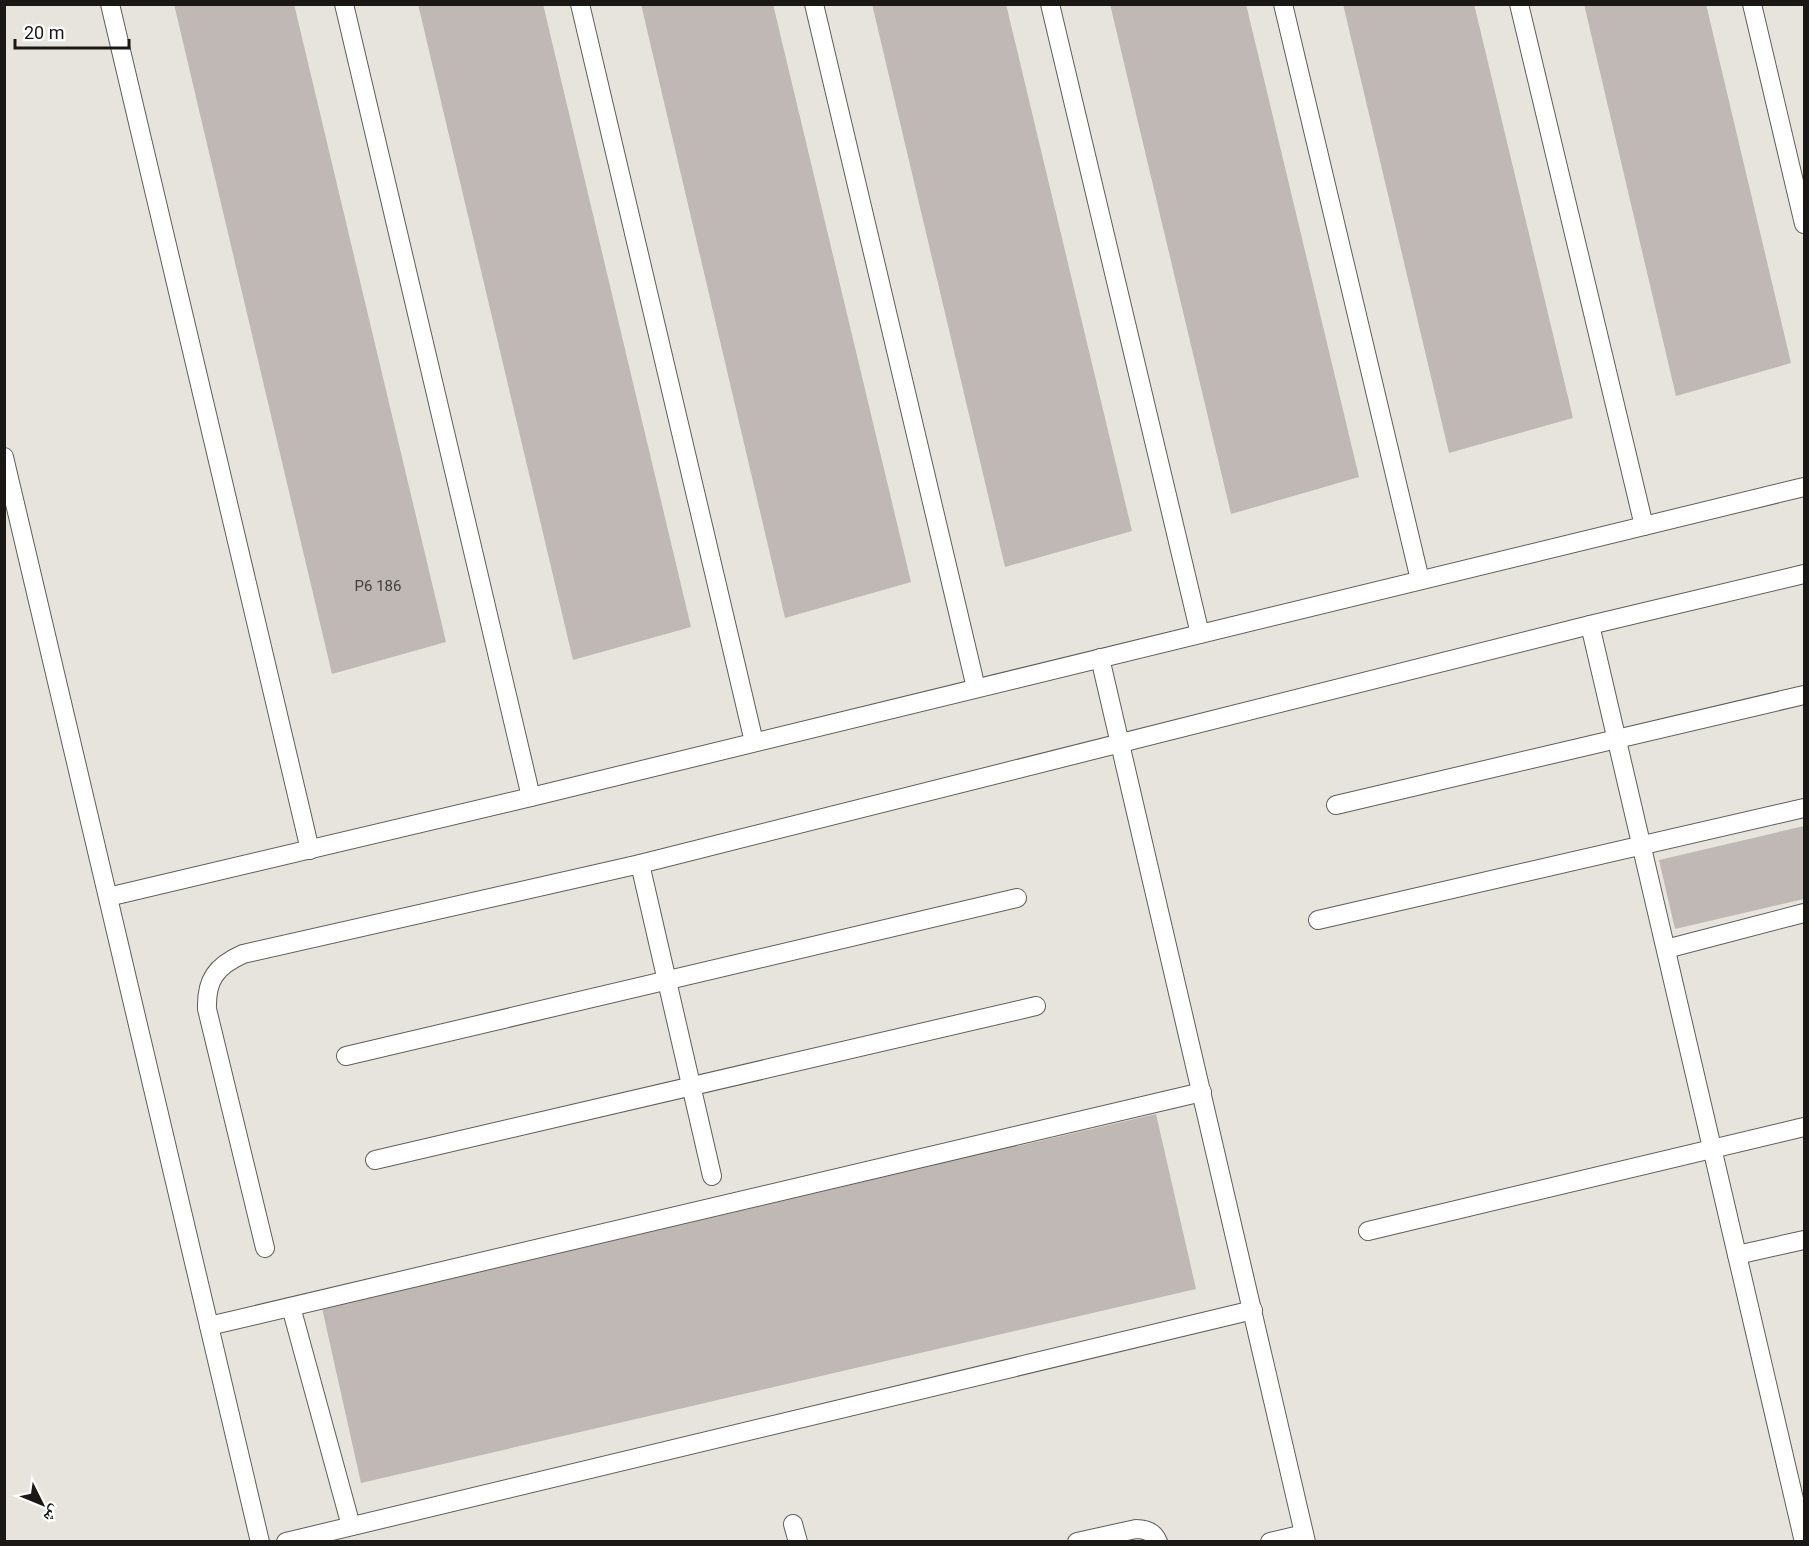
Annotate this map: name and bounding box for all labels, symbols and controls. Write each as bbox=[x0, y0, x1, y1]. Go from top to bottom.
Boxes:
scale bar bbox=[15, 12, 129, 50]
text: 20 m bbox=[24, 22, 64, 43]
house number: P6 186 bbox=[355, 577, 401, 595]
north arrow bbox=[12, 1474, 72, 1534]
text: ش bbox=[40, 1501, 65, 1527]

